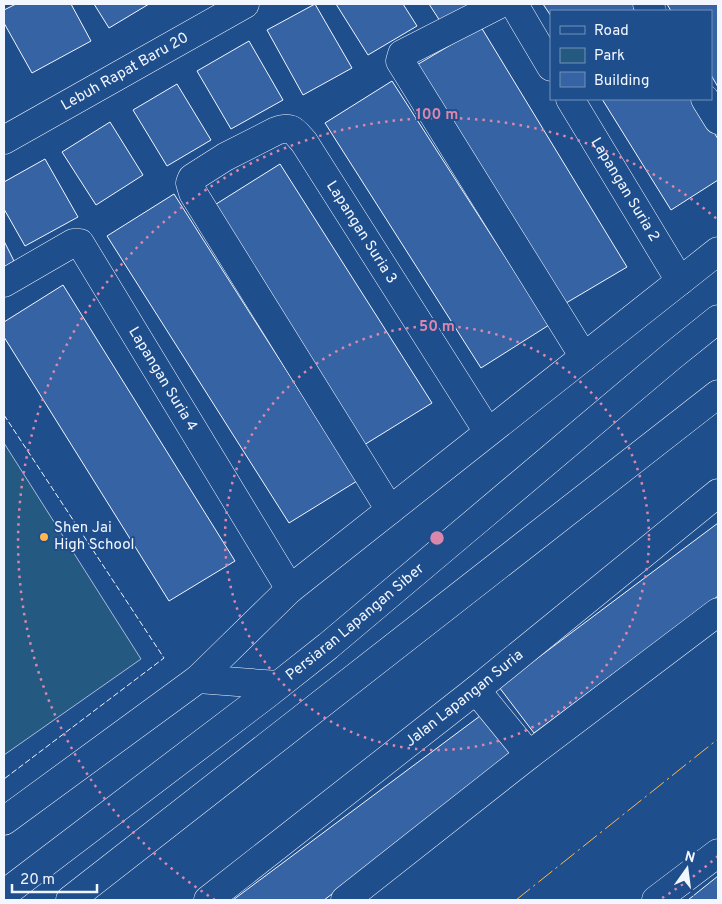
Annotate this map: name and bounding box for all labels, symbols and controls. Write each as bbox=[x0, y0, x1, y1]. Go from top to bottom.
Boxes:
legend bbox=[550, 10, 712, 100]
text: Road bbox=[594, 22, 629, 41]
street label: Lebuh Rapat Baru 20 bbox=[58, 28, 192, 115]
text: Park bbox=[594, 47, 625, 66]
text: Building bbox=[594, 72, 649, 91]
text: 100 m bbox=[416, 106, 458, 125]
street label: Lapangan Suria 2 bbox=[586, 134, 664, 245]
street label: Lapangan Suria 3 bbox=[322, 177, 401, 287]
text: 50 m bbox=[419, 318, 455, 337]
street label: Lapangan Suria 4 bbox=[124, 324, 201, 435]
place label: Shen Jai High School bbox=[54, 519, 135, 555]
centre of rings bbox=[428, 529, 446, 547]
marker: Shen Jai High School bbox=[38, 531, 50, 543]
street label: Persiaran Lapangan Siber bbox=[282, 559, 428, 685]
street label: Jalan Lapangan Suria bbox=[401, 646, 527, 751]
north arrow bbox=[662, 844, 712, 894]
text: N bbox=[683, 848, 697, 867]
scale bar bbox=[12, 862, 98, 894]
text: 20 m bbox=[20, 871, 55, 890]

